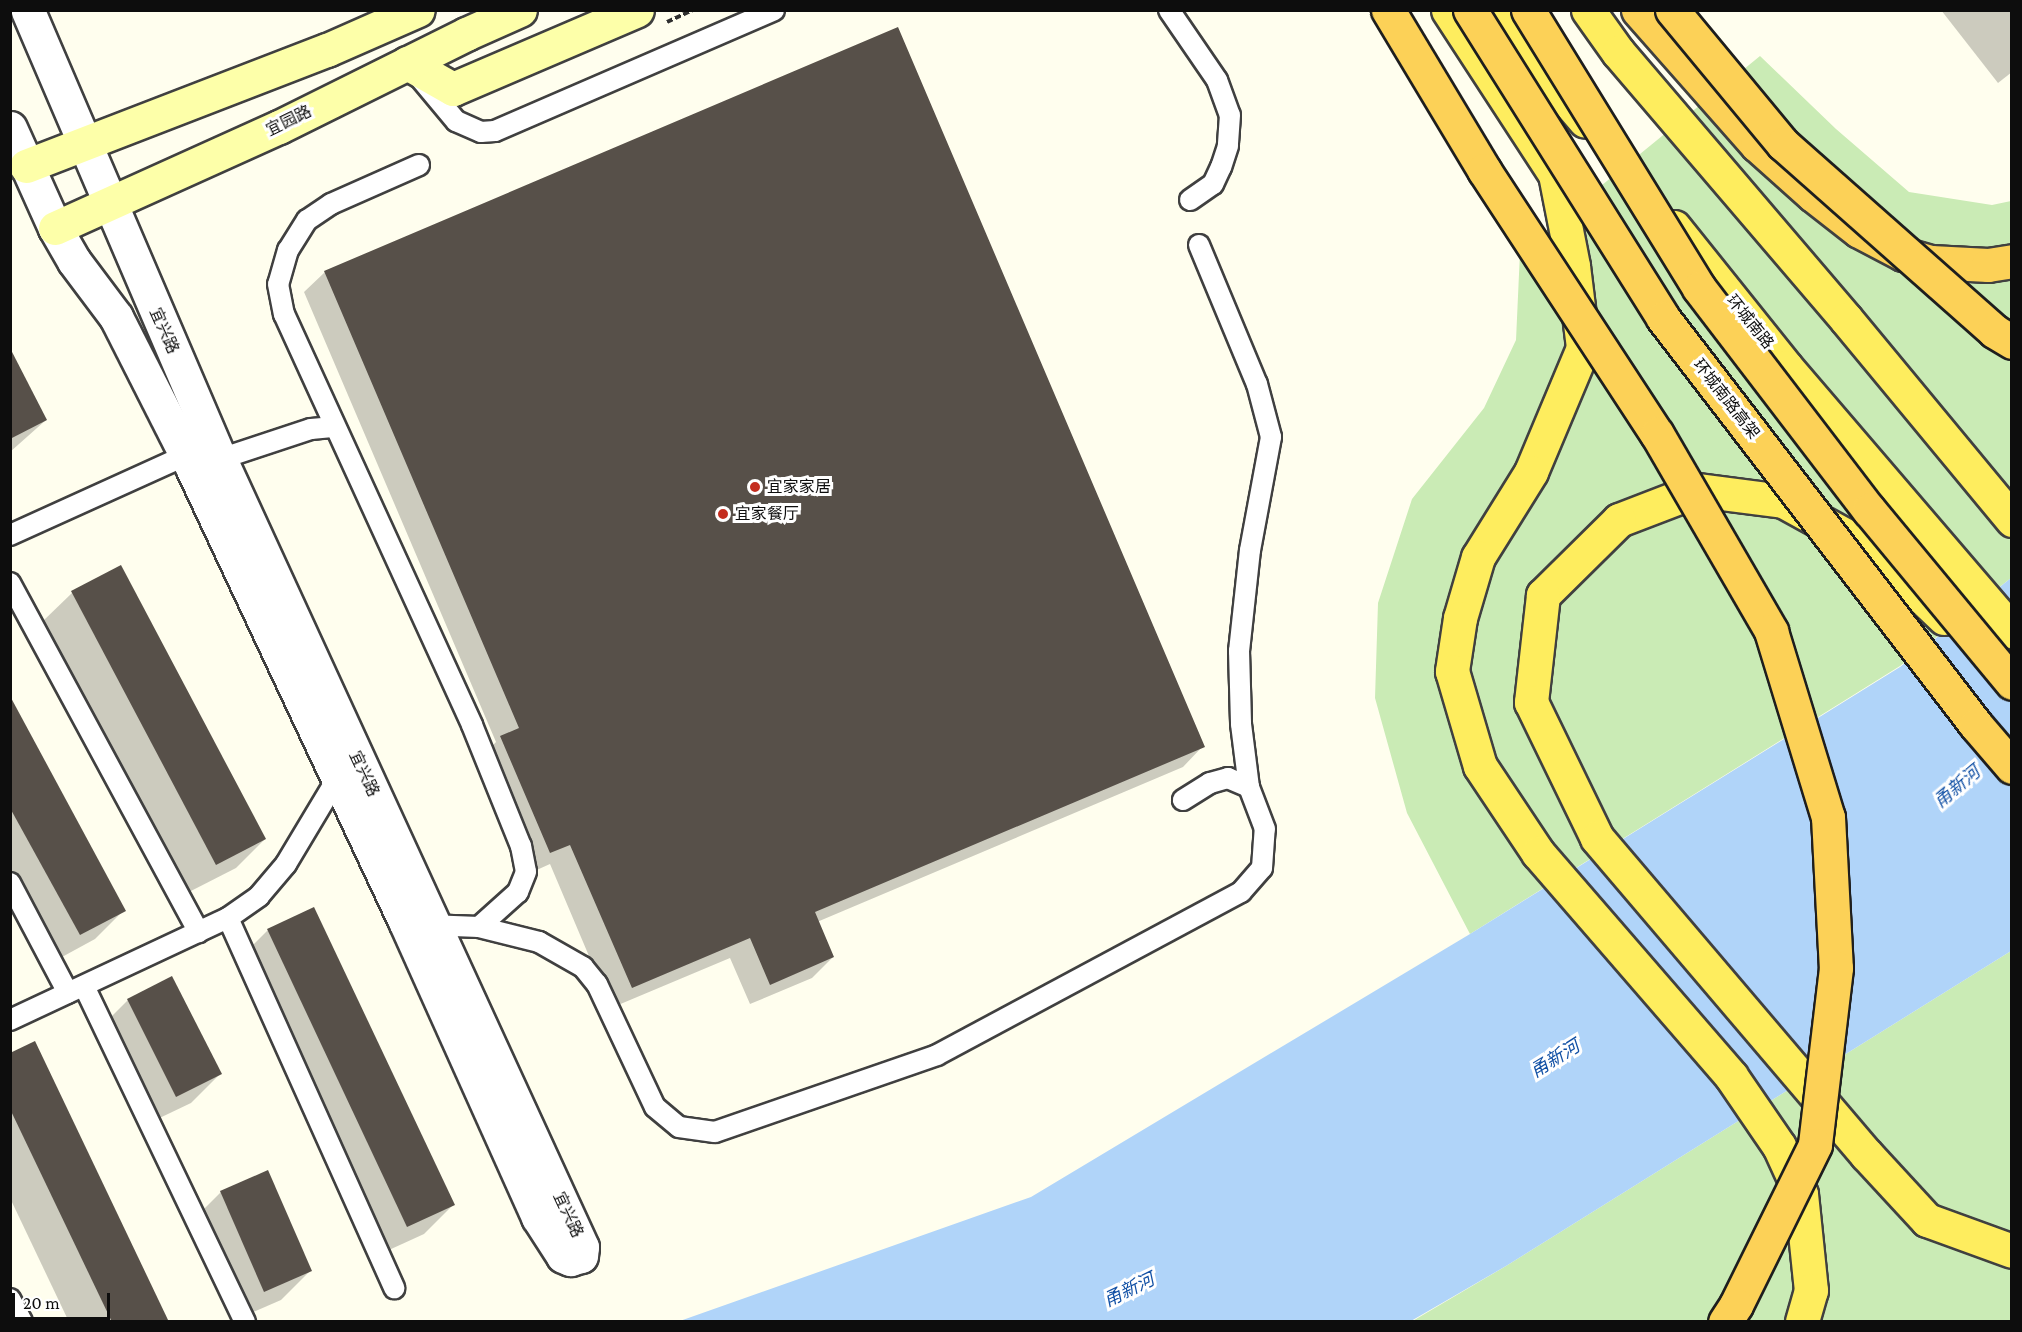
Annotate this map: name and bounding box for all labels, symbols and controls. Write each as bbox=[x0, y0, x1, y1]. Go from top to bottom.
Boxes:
street label: 宜园路 bbox=[263, 102, 315, 140]
street label: 环城南路 bbox=[1722, 291, 1778, 353]
street label: 宜兴路 bbox=[145, 305, 183, 357]
street label: 环城南路高架 bbox=[1689, 355, 1763, 443]
place label: 宜家家居 bbox=[767, 477, 831, 497]
marker: 宜家家居 bbox=[748, 480, 762, 494]
place label: 宜家餐厅 bbox=[735, 504, 799, 524]
marker: 宜家餐厅 bbox=[716, 507, 730, 521]
street label: 宜兴路 bbox=[345, 748, 383, 800]
water label: 甬新河 bbox=[1929, 761, 1985, 813]
water label: 甬新河 bbox=[1526, 1036, 1584, 1082]
street label: 宜兴路 bbox=[549, 1189, 587, 1241]
water label: 甬新河 bbox=[1100, 1268, 1158, 1312]
scale bar bbox=[15, 1281, 112, 1319]
text: 20 m bbox=[23, 1293, 60, 1313]

